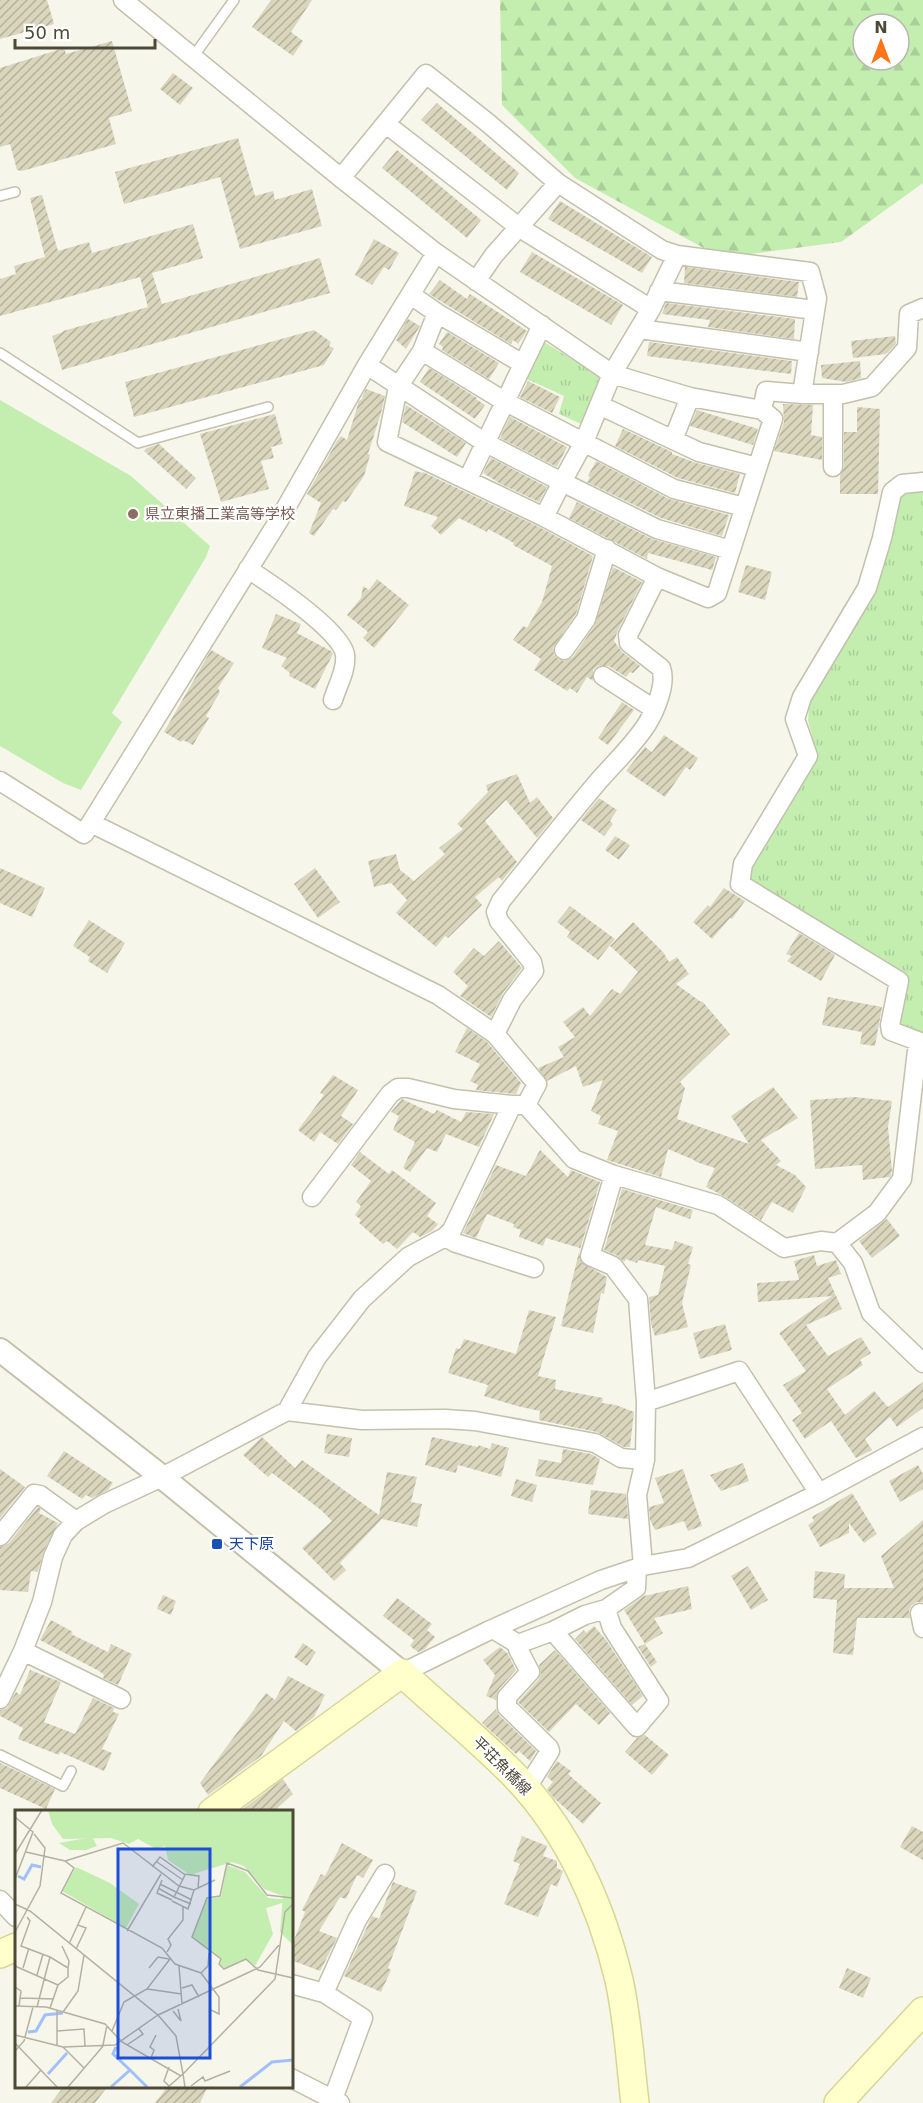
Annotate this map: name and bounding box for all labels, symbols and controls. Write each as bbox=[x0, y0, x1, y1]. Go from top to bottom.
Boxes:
scale bar bbox=[15, 12, 154, 50]
north arrow bbox=[851, 12, 911, 72]
text: N bbox=[874, 18, 888, 37]
text: 50 m bbox=[24, 22, 70, 43]
place label: 県立東播工業高等学校 bbox=[145, 505, 295, 523]
marker: 県立東播工業高等学校 bbox=[126, 507, 140, 521]
place label: 天下原 bbox=[229, 1535, 274, 1553]
marker: 天下原 bbox=[210, 1537, 224, 1551]
street label: 平荘魚橋線 bbox=[469, 1733, 535, 1799]
inset map bbox=[15, 1810, 292, 2088]

